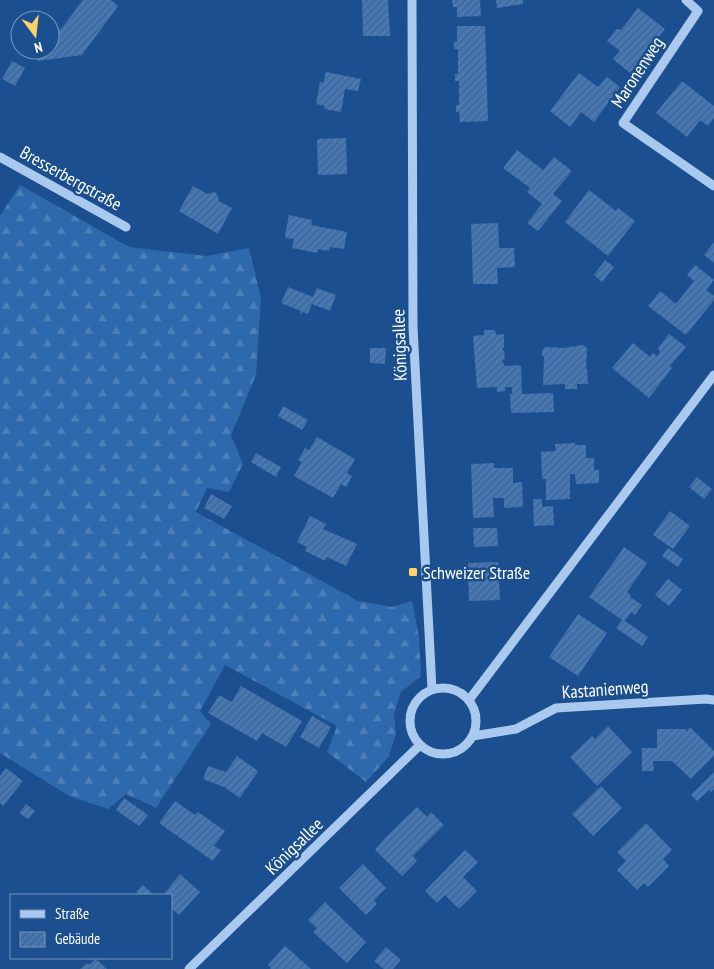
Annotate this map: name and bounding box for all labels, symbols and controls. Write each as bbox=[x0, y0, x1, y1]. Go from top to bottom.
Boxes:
north arrow bbox=[10, 10, 60, 60]
street label: Maronenweg bbox=[606, 32, 668, 112]
text: N bbox=[32, 38, 44, 57]
street label: Bresserbergstraße bbox=[16, 141, 126, 215]
street label: Königsallee bbox=[386, 309, 412, 381]
place label: Schweizer Straße bbox=[423, 561, 530, 584]
marker: Schweizer Straße bbox=[407, 566, 419, 578]
street label: Kastanienweg bbox=[561, 675, 649, 703]
street label: Königsallee bbox=[260, 813, 328, 879]
legend bbox=[10, 894, 172, 959]
text: Straße bbox=[55, 904, 89, 923]
text: Gebäude bbox=[55, 929, 100, 948]

